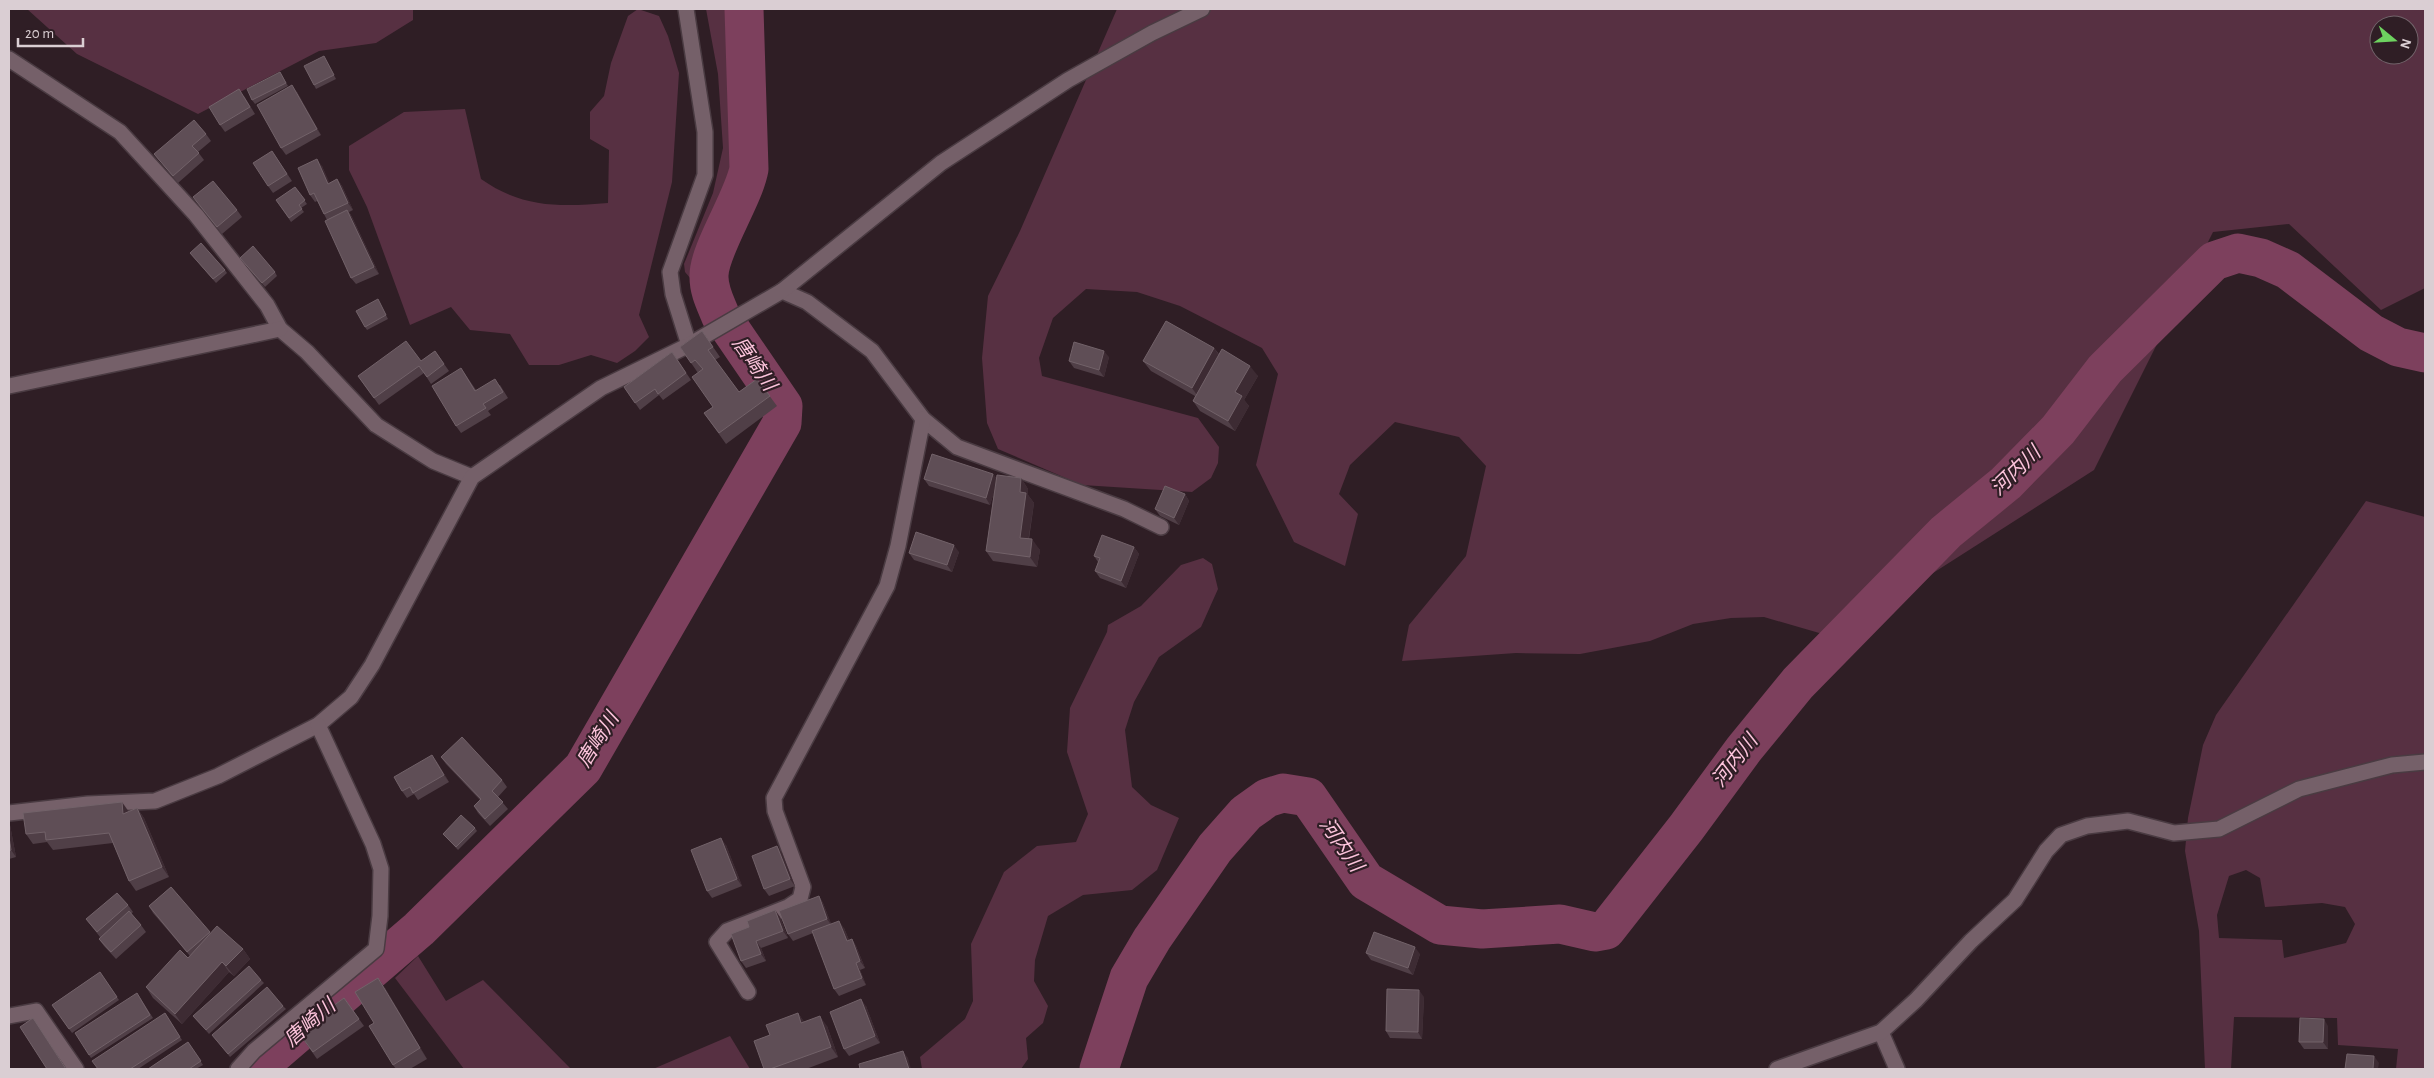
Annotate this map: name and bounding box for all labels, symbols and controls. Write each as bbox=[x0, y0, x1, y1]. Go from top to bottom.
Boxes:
scale bar bbox=[18, 15, 82, 47]
north arrow bbox=[2369, 15, 2419, 65]
text: 20 m bbox=[25, 26, 54, 41]
text: N bbox=[2397, 37, 2414, 51]
water label: 唐崎川 bbox=[729, 333, 781, 396]
water label: 河内川 bbox=[1987, 441, 2046, 499]
water label: 唐崎川 bbox=[573, 707, 623, 771]
water label: 河内川 bbox=[1708, 729, 1763, 791]
water label: 河内川 bbox=[1316, 814, 1368, 877]
water label: 唐崎川 bbox=[280, 994, 341, 1050]

